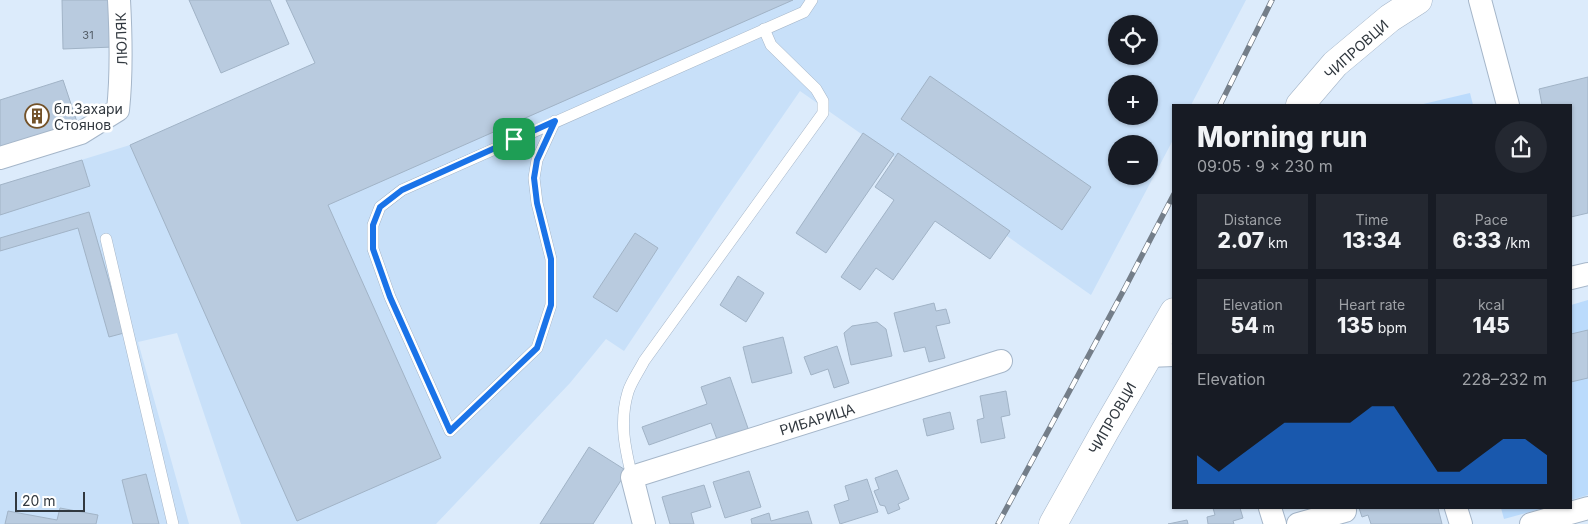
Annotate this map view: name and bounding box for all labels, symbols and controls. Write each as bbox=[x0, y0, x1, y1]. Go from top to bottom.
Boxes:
street label: ЛЮЛЯК bbox=[112, 11, 130, 66]
map controls bbox=[1108, 15, 1158, 185]
button: locate bbox=[1108, 15, 1158, 65]
street label: ЧИПРОВЦИ bbox=[1321, 16, 1391, 82]
house number: 31 bbox=[82, 28, 94, 42]
button: + bbox=[1108, 75, 1158, 125]
place label: бл.Захари Стоянов bbox=[54, 100, 123, 133]
building icon: бл.Захари Стоянов bbox=[24, 103, 50, 129]
pin bbox=[493, 118, 535, 160]
text: Morning run bbox=[1197, 120, 1367, 154]
button: share bbox=[1495, 121, 1547, 173]
icon: arrive bbox=[500, 125, 528, 153]
button: − bbox=[1108, 135, 1158, 185]
text: 09:05 · 9 × 230 m bbox=[1197, 156, 1333, 176]
text: Distance bbox=[1224, 211, 1282, 228]
text: Time bbox=[1356, 211, 1388, 228]
text: Pace bbox=[1475, 211, 1508, 228]
text: 2.07 bbox=[1217, 228, 1264, 253]
text: 13:34 bbox=[1343, 228, 1401, 253]
text: 6:33 bbox=[1452, 228, 1501, 253]
text: km bbox=[1264, 234, 1288, 251]
text: /km bbox=[1501, 234, 1530, 251]
text: Elevation bbox=[1223, 296, 1283, 313]
text: Heart rate bbox=[1339, 296, 1405, 313]
text: kcal bbox=[1478, 296, 1505, 313]
text: 54 bbox=[1230, 313, 1259, 338]
text: 135 bbox=[1337, 313, 1374, 338]
text: 145 bbox=[1473, 313, 1510, 338]
text: m bbox=[1259, 319, 1275, 336]
text: bpm bbox=[1374, 319, 1407, 336]
text: Elevation bbox=[1197, 369, 1266, 389]
text: 228–232 m bbox=[1462, 369, 1547, 389]
street label: ЧИПРОВЦИ bbox=[1085, 379, 1139, 457]
street label: РИБАРИЦА bbox=[777, 399, 857, 438]
scale bar bbox=[15, 489, 85, 512]
text: 20 m bbox=[22, 492, 56, 509]

